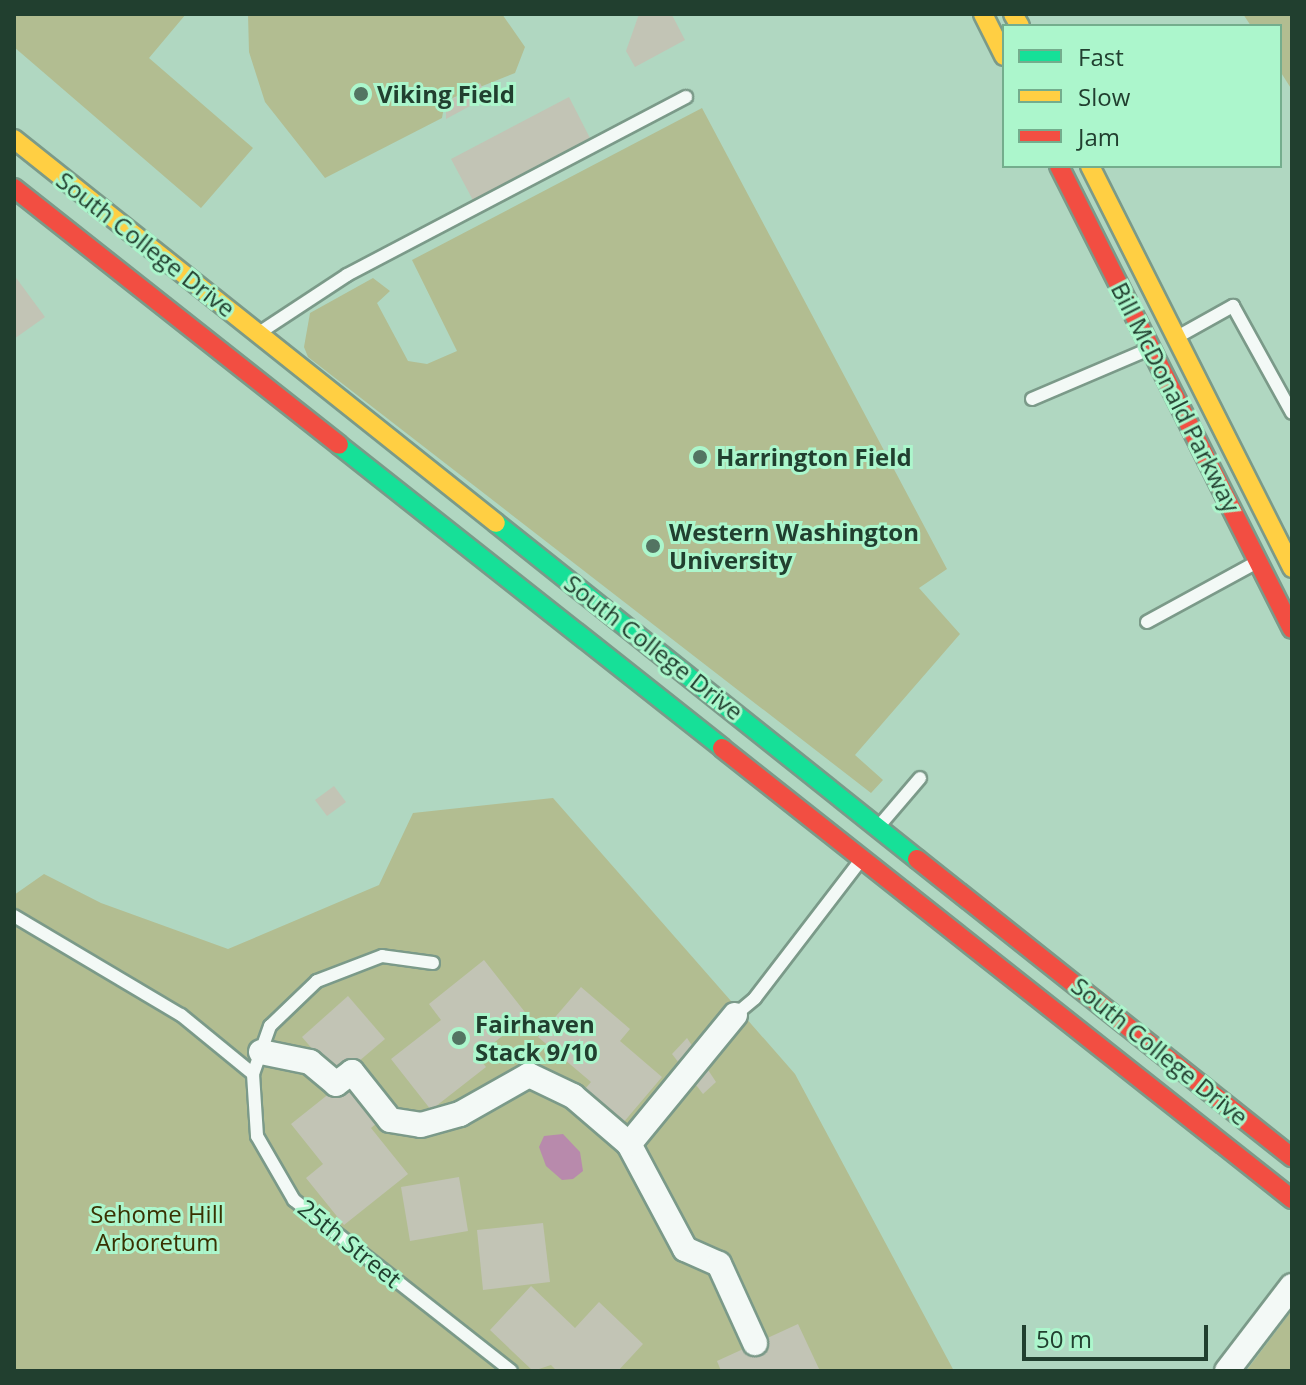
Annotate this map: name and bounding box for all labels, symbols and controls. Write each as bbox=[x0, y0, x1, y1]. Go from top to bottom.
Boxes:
legend bbox=[1002, 24, 1282, 168]
text: Fast bbox=[1078, 40, 1124, 73]
place label: Viking Field bbox=[377, 80, 515, 108]
text: Slow bbox=[1078, 80, 1130, 113]
marker: Viking Field bbox=[352, 85, 370, 103]
text: Jam bbox=[1078, 120, 1120, 153]
street label: South College Drive bbox=[51, 165, 241, 323]
street label: Bill McDonald Parkway bbox=[1106, 277, 1246, 517]
place label: Harrington Field bbox=[716, 443, 912, 471]
marker: Harrington Field bbox=[691, 448, 709, 466]
place label: Western Washington University bbox=[669, 518, 919, 574]
marker: Western Washington University bbox=[644, 537, 662, 555]
street label: South College Drive bbox=[559, 568, 749, 726]
street label: South College Drive bbox=[1066, 971, 1254, 1131]
place label: Fairhaven Stack 9/10 bbox=[475, 1010, 598, 1066]
marker: Fairhaven Stack 9/10 bbox=[450, 1029, 468, 1047]
street label: 25th Street bbox=[293, 1193, 407, 1293]
park label: Sehome Hill Arboretum bbox=[90, 1200, 224, 1256]
scale bar bbox=[1026, 1309, 1212, 1359]
text: 50 m bbox=[1036, 1322, 1092, 1355]

